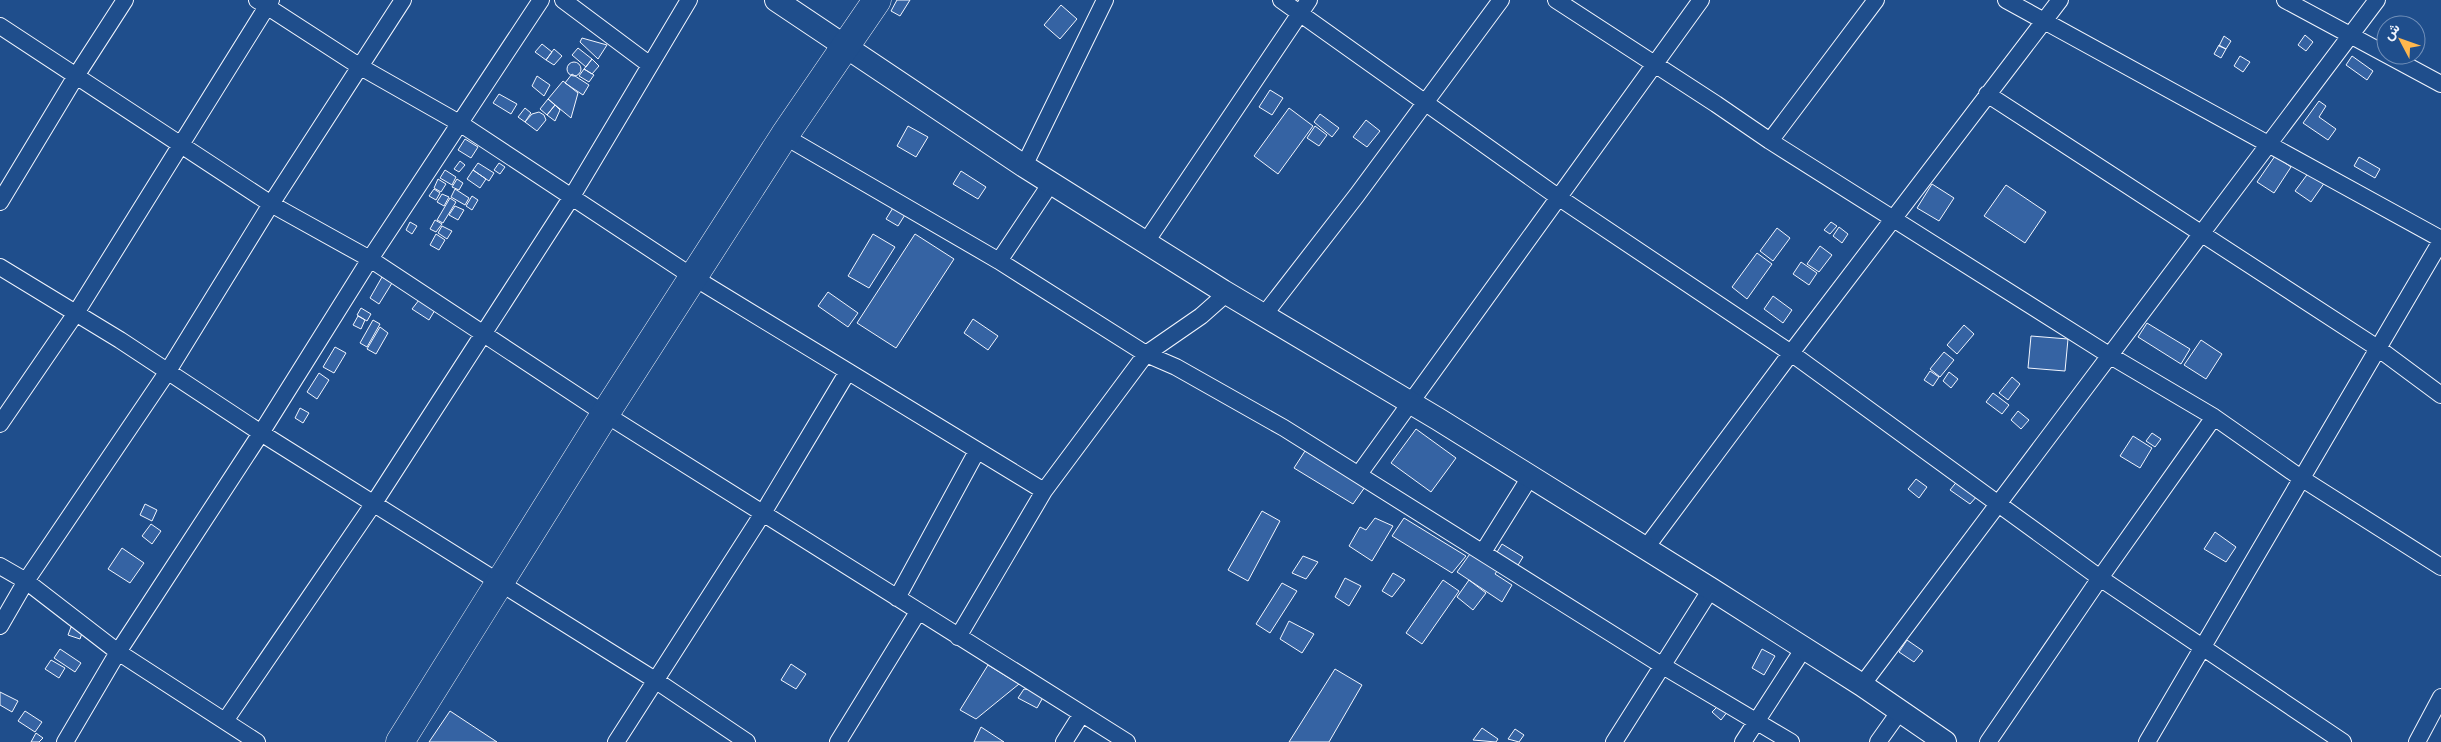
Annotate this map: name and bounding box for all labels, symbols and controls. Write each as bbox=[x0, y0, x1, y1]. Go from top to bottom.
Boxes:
north arrow bbox=[2376, 15, 2426, 65]
text: ش bbox=[2380, 20, 2404, 44]

